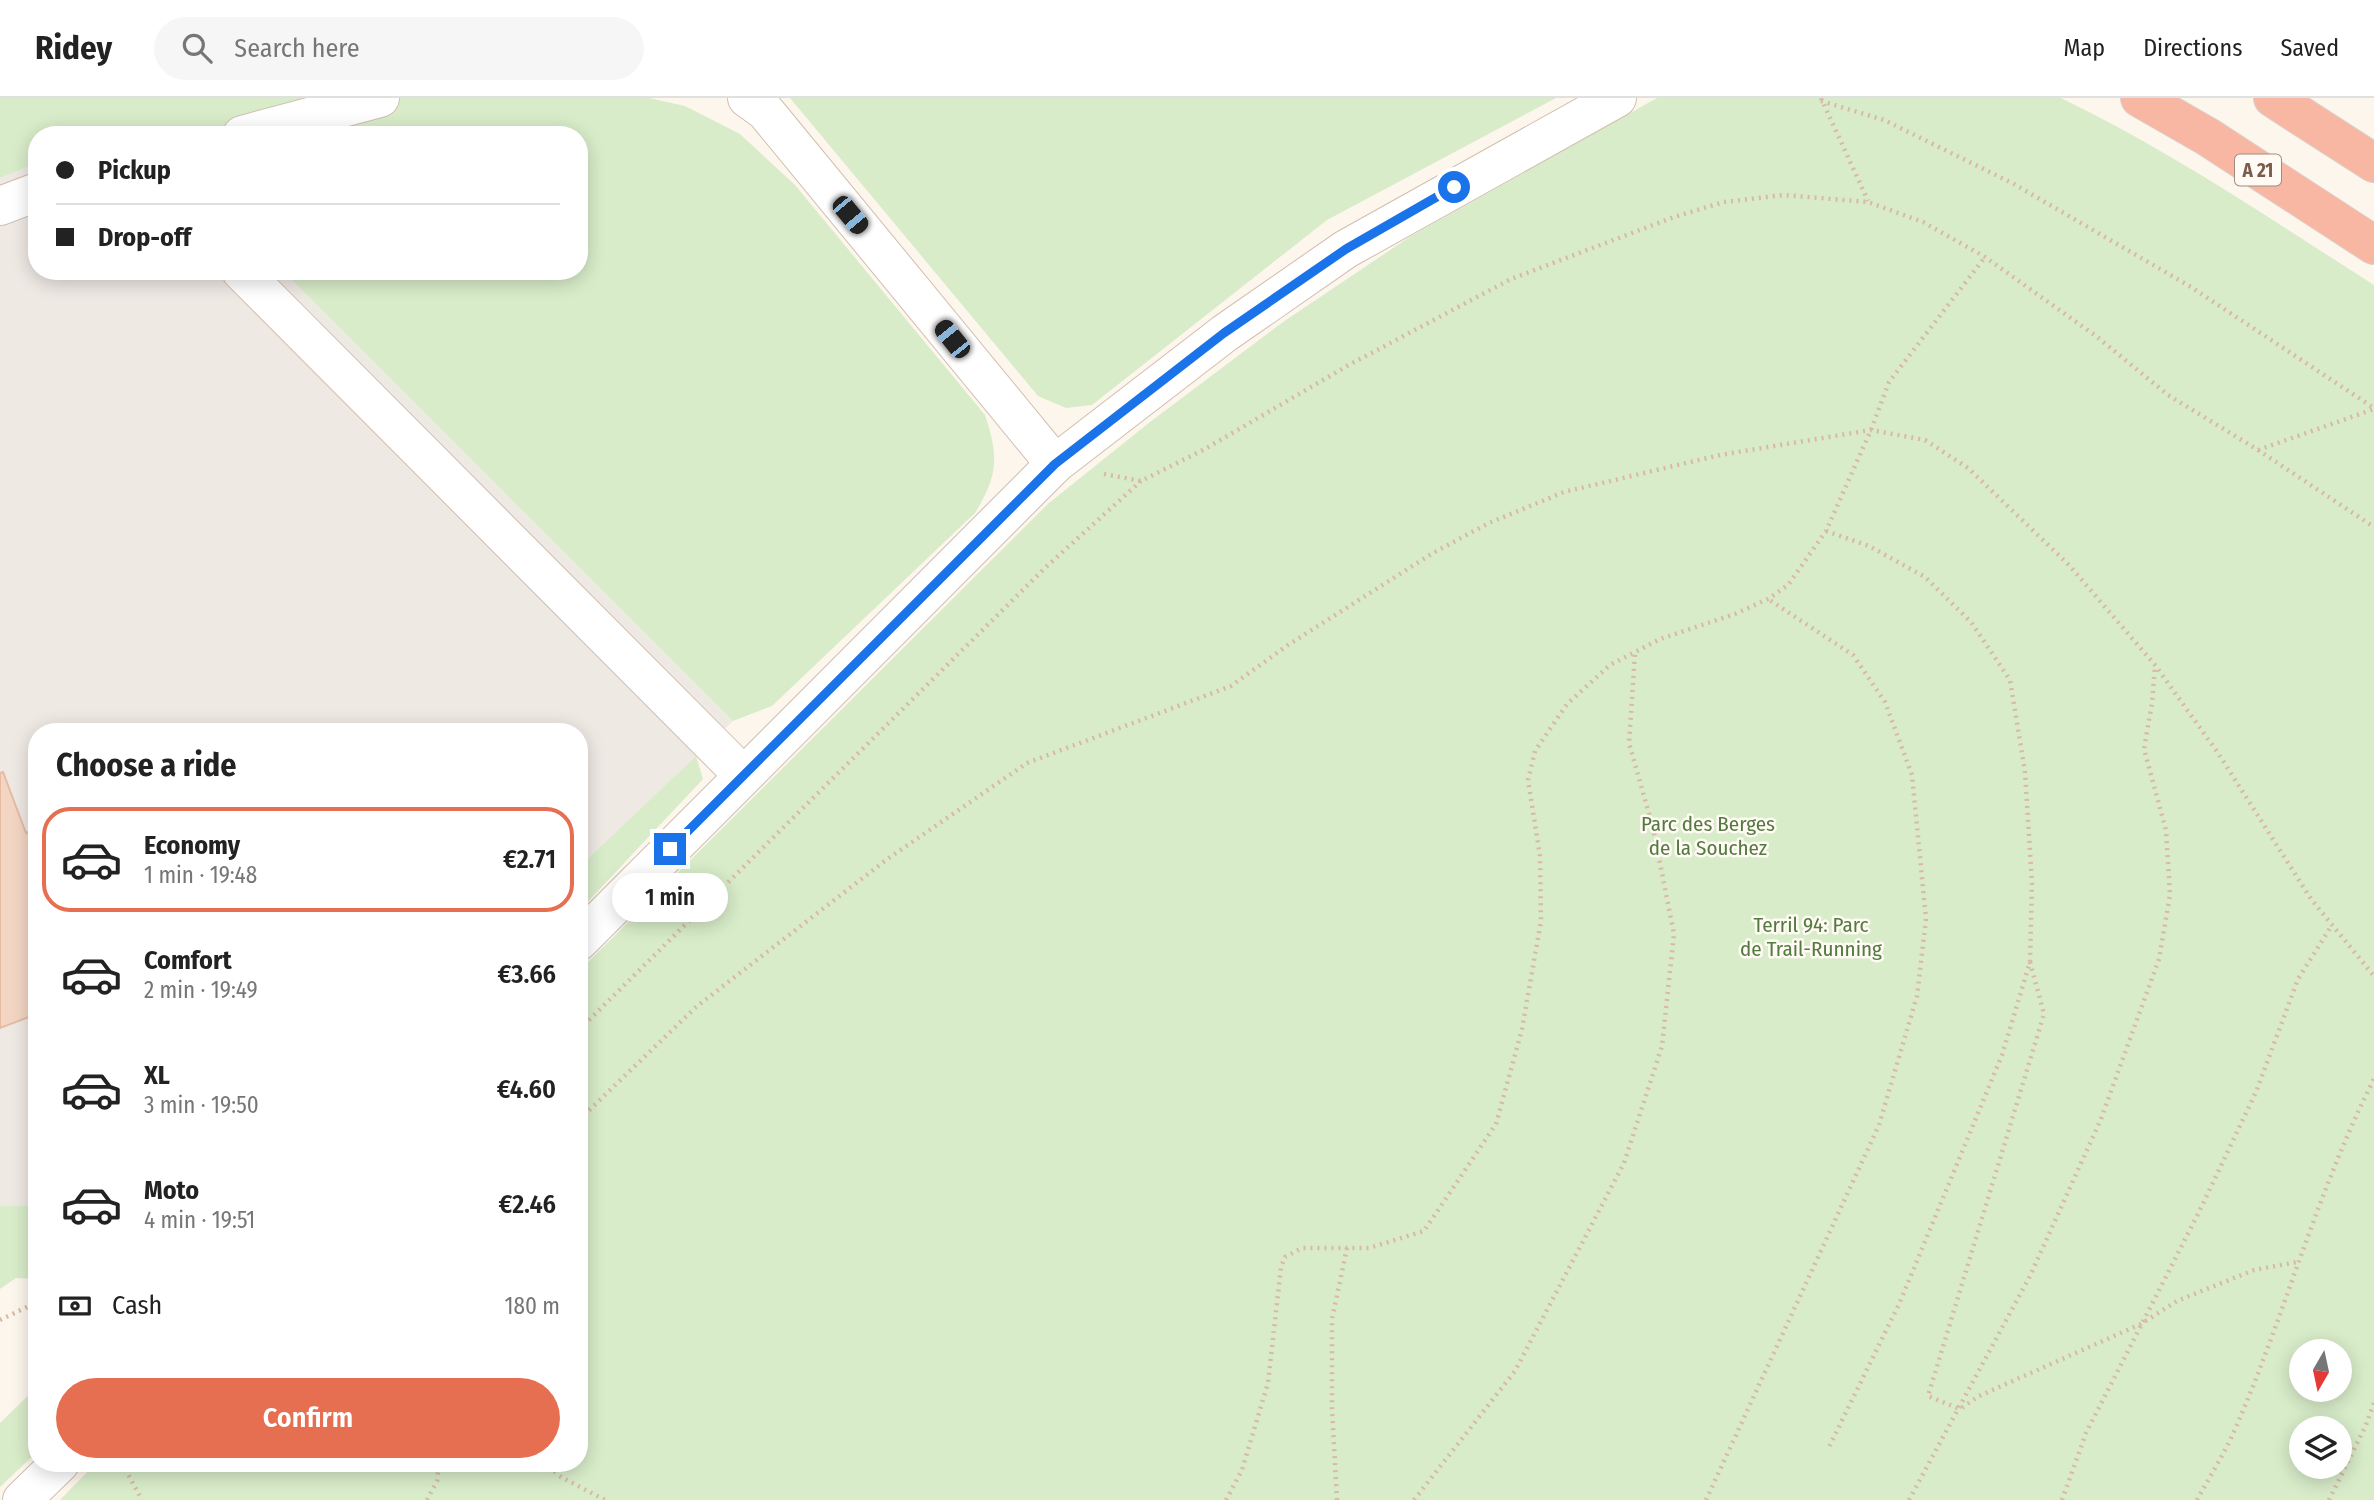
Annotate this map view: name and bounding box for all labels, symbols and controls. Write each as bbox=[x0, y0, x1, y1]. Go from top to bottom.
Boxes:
search box bbox=[154, 17, 644, 80]
text: Ridey bbox=[35, 28, 112, 68]
icon: search bbox=[178, 29, 216, 67]
text: Search here bbox=[234, 33, 360, 64]
text: Map bbox=[2064, 34, 2105, 62]
text: Directions bbox=[2143, 34, 2242, 62]
text: Saved bbox=[2280, 34, 2339, 62]
text: Pickup bbox=[98, 155, 171, 186]
road number: A 21 bbox=[2235, 155, 2281, 186]
route start bbox=[1438, 171, 1470, 203]
car bbox=[829, 192, 872, 238]
text: Drop-off bbox=[98, 222, 191, 253]
car bbox=[931, 316, 974, 362]
text: Choose a ride bbox=[56, 746, 237, 784]
park label: Parc des Berges de la Souchez bbox=[1641, 811, 1775, 861]
icon: car bbox=[60, 828, 123, 891]
text: Economy bbox=[144, 830, 240, 861]
route end bbox=[654, 833, 686, 865]
text: €2.71 bbox=[503, 844, 556, 875]
text: 1 min · 19:48 bbox=[144, 861, 257, 889]
callout: 1 min bbox=[612, 874, 728, 922]
text: 1 min bbox=[645, 883, 695, 911]
park label: Terril 94: Parc de Trail-Running bbox=[1740, 912, 1882, 962]
icon: car bbox=[60, 943, 123, 1006]
text: Comfort bbox=[144, 945, 232, 976]
text: €3.66 bbox=[498, 959, 556, 990]
text: 2 min · 19:49 bbox=[144, 976, 258, 1004]
icon: car bbox=[60, 1058, 123, 1121]
text: XL bbox=[144, 1060, 170, 1091]
text: €4.60 bbox=[497, 1074, 556, 1105]
text: 3 min · 19:50 bbox=[144, 1091, 259, 1119]
icon: car bbox=[60, 1173, 123, 1236]
text: Moto bbox=[144, 1175, 199, 1206]
text: €2.46 bbox=[499, 1189, 556, 1220]
text: 4 min · 19:51 bbox=[144, 1206, 255, 1234]
icon: cash bbox=[56, 1287, 94, 1325]
text: Cash bbox=[112, 1290, 162, 1321]
text: 180 m bbox=[504, 1292, 560, 1320]
north arrow bbox=[2289, 1339, 2352, 1402]
map controls bbox=[2289, 1339, 2352, 1479]
button: Confirm bbox=[56, 1378, 560, 1458]
button: layers bbox=[2289, 1416, 2352, 1479]

